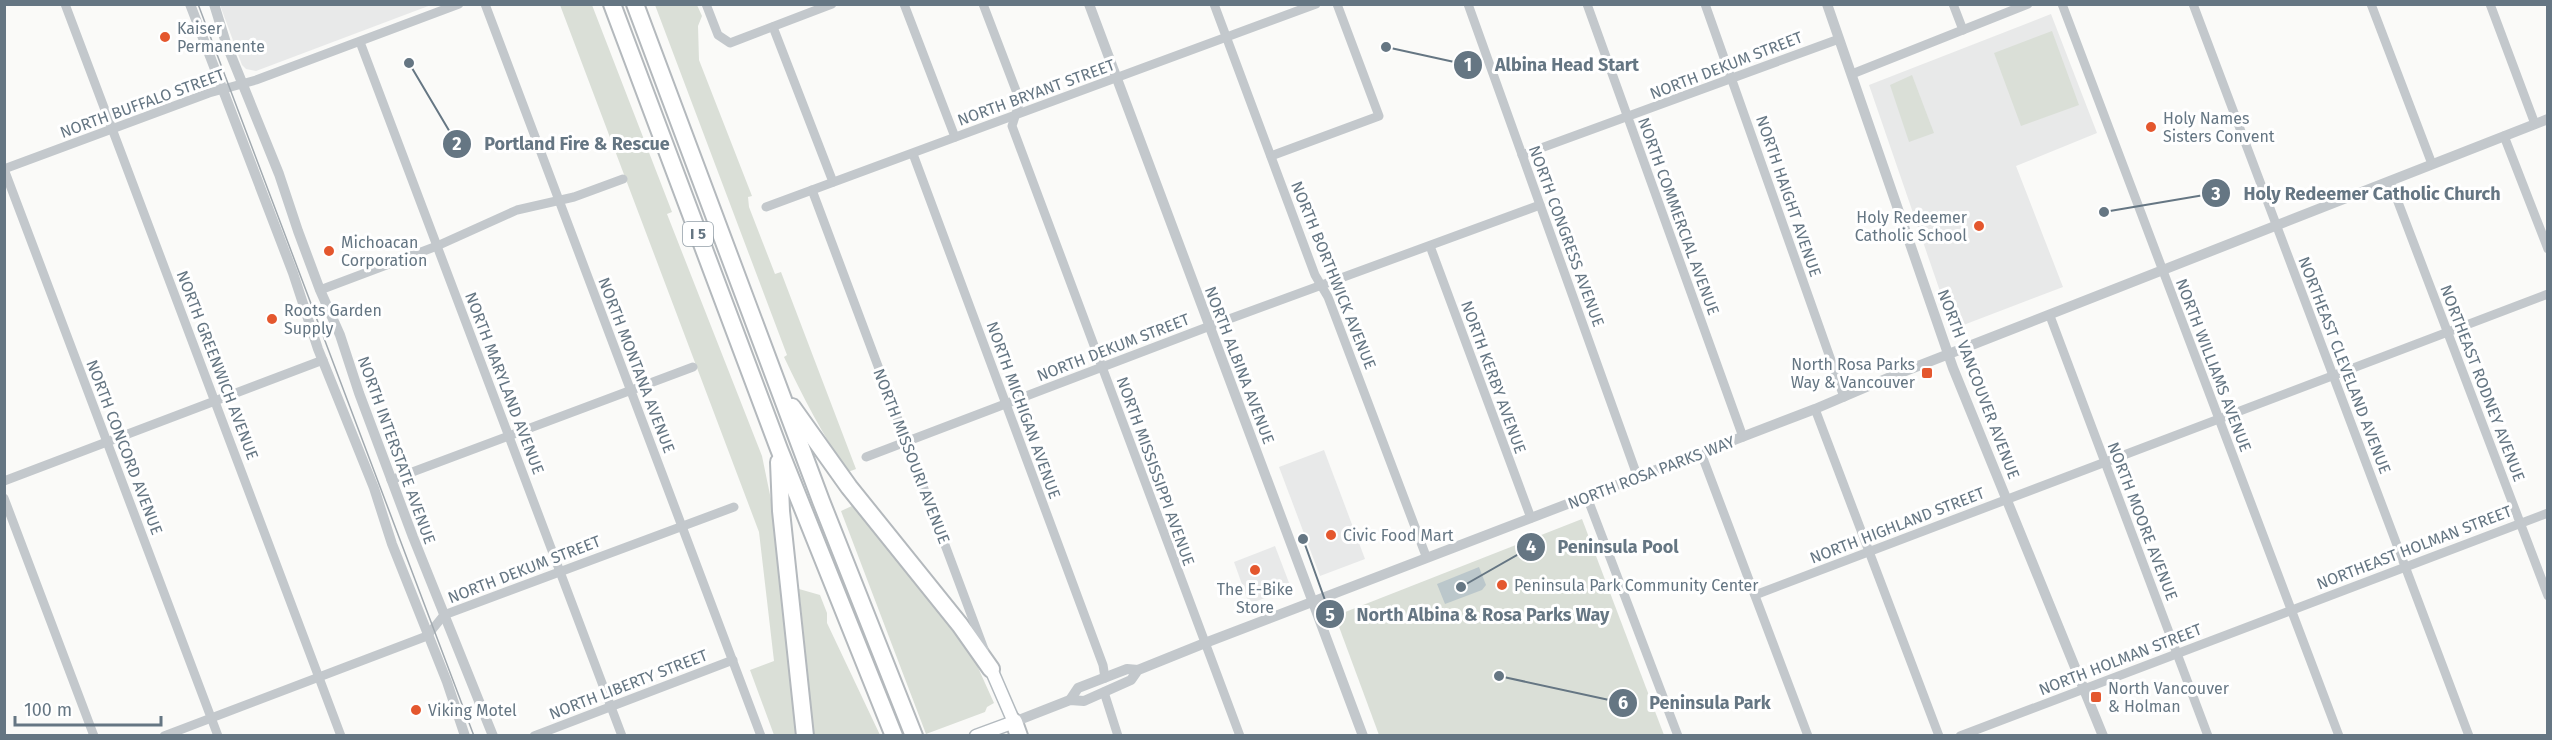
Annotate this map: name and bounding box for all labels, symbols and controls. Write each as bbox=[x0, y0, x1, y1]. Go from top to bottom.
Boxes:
place label: Kaiser Permanente bbox=[177, 19, 265, 56]
street label: NORTH DEKUM STREET bbox=[1647, 27, 1806, 103]
marker: Kaiser Permanente bbox=[158, 30, 172, 44]
callout: Albina Head Start bbox=[1453, 47, 1651, 83]
text: 1 bbox=[1464, 54, 1472, 76]
text: Albina Head Start bbox=[1494, 54, 1640, 76]
street label: NORTH BRYANT STREET bbox=[955, 55, 1118, 130]
street label: NORTH BUFFALO STREET bbox=[57, 65, 228, 142]
place label: Holy Names Sisters Convent bbox=[2163, 109, 2275, 146]
street label: NORTH HAIGHT AVENUE bbox=[1752, 113, 1825, 279]
street label: NORTH COMMERCIAL AVENUE bbox=[1634, 115, 1723, 318]
marker: Holy Names Sisters Convent bbox=[2144, 120, 2158, 134]
callout: Portland Fire & Rescue bbox=[442, 126, 682, 162]
text: 2 bbox=[452, 133, 462, 155]
text: Portland Fire & Rescue bbox=[484, 133, 670, 155]
street label: NORTH CONGRESS AVENUE bbox=[1525, 143, 1608, 329]
callout: Holy Redeemer Catholic Church bbox=[2201, 175, 2512, 211]
street label: NORTH BORTHWICK AVENUE bbox=[1287, 178, 1380, 372]
text: 3 bbox=[2210, 183, 2221, 205]
text: Holy Redeemer Catholic Church bbox=[2243, 183, 2501, 205]
place label: Holy Redeemer Catholic School bbox=[1855, 208, 1968, 245]
marker: Holy Redeemer Catholic School bbox=[1972, 219, 1986, 233]
road number: I 5 bbox=[683, 222, 713, 246]
place label: Michoacan Corporation bbox=[341, 233, 427, 270]
marker: Michoacan Corporation bbox=[322, 244, 336, 258]
street label: NORTHEAST CLEVELAND AVENUE bbox=[2294, 254, 2395, 476]
street label: NORTH GREENWICH AVENUE bbox=[173, 268, 262, 462]
street label: NORTH MONTANA AVENUE bbox=[594, 275, 679, 456]
street label: NORTH WILLIAMS AVENUE bbox=[2172, 276, 2255, 455]
street label: NORTHEAST RODNEY AVENUE bbox=[2436, 282, 2529, 484]
street label: NORTH ALBINA AVENUE bbox=[1201, 284, 1278, 447]
street label: NORTH VANCOUVER AVENUE bbox=[1934, 287, 2024, 482]
street label: NORTH MARYLAND AVENUE bbox=[461, 289, 548, 477]
street label: NORTH KERBY AVENUE bbox=[1457, 298, 1530, 456]
place label: Roots Garden Supply bbox=[284, 301, 382, 338]
street label: NORTH DEKUM STREET bbox=[1034, 309, 1193, 385]
marker: Roots Garden Supply bbox=[265, 312, 279, 326]
street label: NORTH MICHIGAN AVENUE bbox=[983, 319, 1065, 501]
street label: NORTH INTERSTATE AVENUE bbox=[354, 354, 439, 547]
place label: North Rosa Parks Way & Vancouver bbox=[1791, 355, 1916, 392]
street label: NORTH CONCORD AVENUE bbox=[82, 357, 167, 537]
street label: NORTH MISSOURI AVENUE bbox=[869, 366, 954, 546]
marker: North Rosa Parks Way & Vancouver bbox=[1920, 366, 1934, 380]
street label: NORTH MISSISSIPPI AVENUE bbox=[1112, 374, 1199, 568]
street label: NORTH ROSA PARKS WAY bbox=[1565, 432, 1737, 513]
street label: NORTH MOORE AVENUE bbox=[2104, 439, 2182, 603]
street label: NORTH HIGHLAND STREET bbox=[1807, 483, 1988, 568]
street label: NORTHEAST HOLMAN STREET bbox=[2314, 501, 2515, 593]
place label: Civic Food Mart bbox=[1343, 526, 1454, 545]
marker: Civic Food Mart bbox=[1324, 528, 1338, 542]
callout: Peninsula Pool bbox=[1516, 529, 1691, 565]
street label: NORTH DEKUM STREET bbox=[445, 531, 604, 607]
text: 4 bbox=[1526, 536, 1536, 558]
text: Peninsula Pool bbox=[1557, 536, 1679, 558]
marker: The E-Bike Store bbox=[1248, 563, 1262, 577]
place label: Peninsula Park Community Center bbox=[1514, 576, 1759, 595]
marker: Peninsula Park Community Center bbox=[1495, 578, 1509, 592]
place label: The E-Bike Store bbox=[1217, 580, 1293, 617]
callout: North Albina & Rosa Parks Way bbox=[1315, 596, 1622, 632]
text: 5 bbox=[1325, 604, 1335, 626]
text: North Albina & Rosa Parks Way bbox=[1357, 604, 1610, 626]
street label: NORTH HOLMAN STREET bbox=[2036, 619, 2205, 699]
street label: NORTH LIBERTY STREET bbox=[546, 645, 711, 723]
place label: North Vancouver & Holman bbox=[2108, 679, 2230, 716]
callout: Peninsula Park bbox=[1608, 685, 1783, 721]
scale bar bbox=[15, 689, 160, 727]
marker: North Vancouver & Holman bbox=[2089, 690, 2103, 704]
text: 6 bbox=[1618, 692, 1628, 714]
text: Peninsula Park bbox=[1649, 692, 1772, 714]
text: 100 m bbox=[24, 699, 72, 721]
place label: Viking Motel bbox=[428, 701, 517, 720]
marker: Viking Motel bbox=[409, 703, 423, 717]

